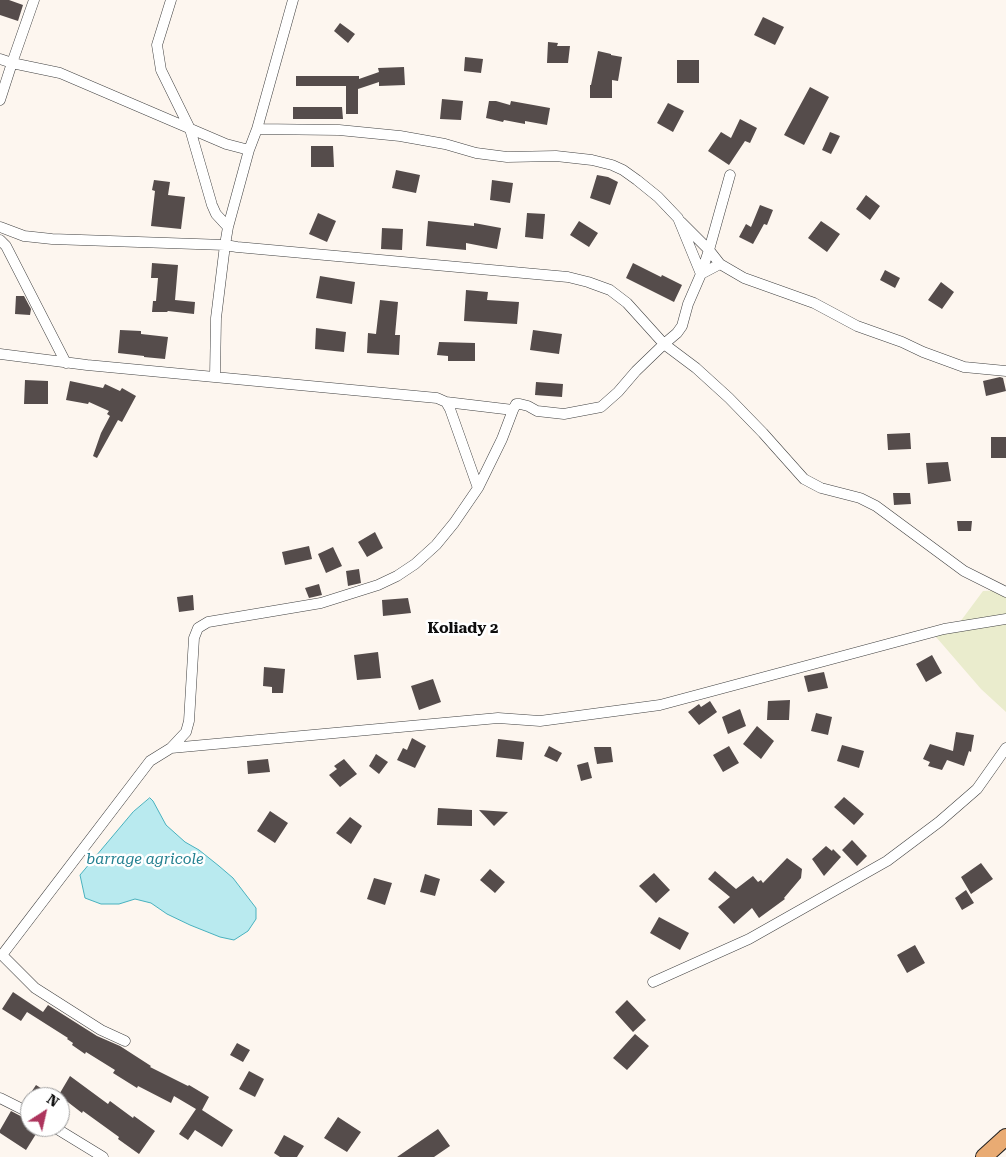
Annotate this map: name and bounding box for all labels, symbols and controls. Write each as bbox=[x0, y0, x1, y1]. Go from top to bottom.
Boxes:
district label: Koliady 2 bbox=[428, 620, 498, 638]
water label: barrage agricole bbox=[86, 851, 204, 869]
north arrow bbox=[20, 1087, 70, 1137]
text: N bbox=[44, 1091, 62, 1110]

